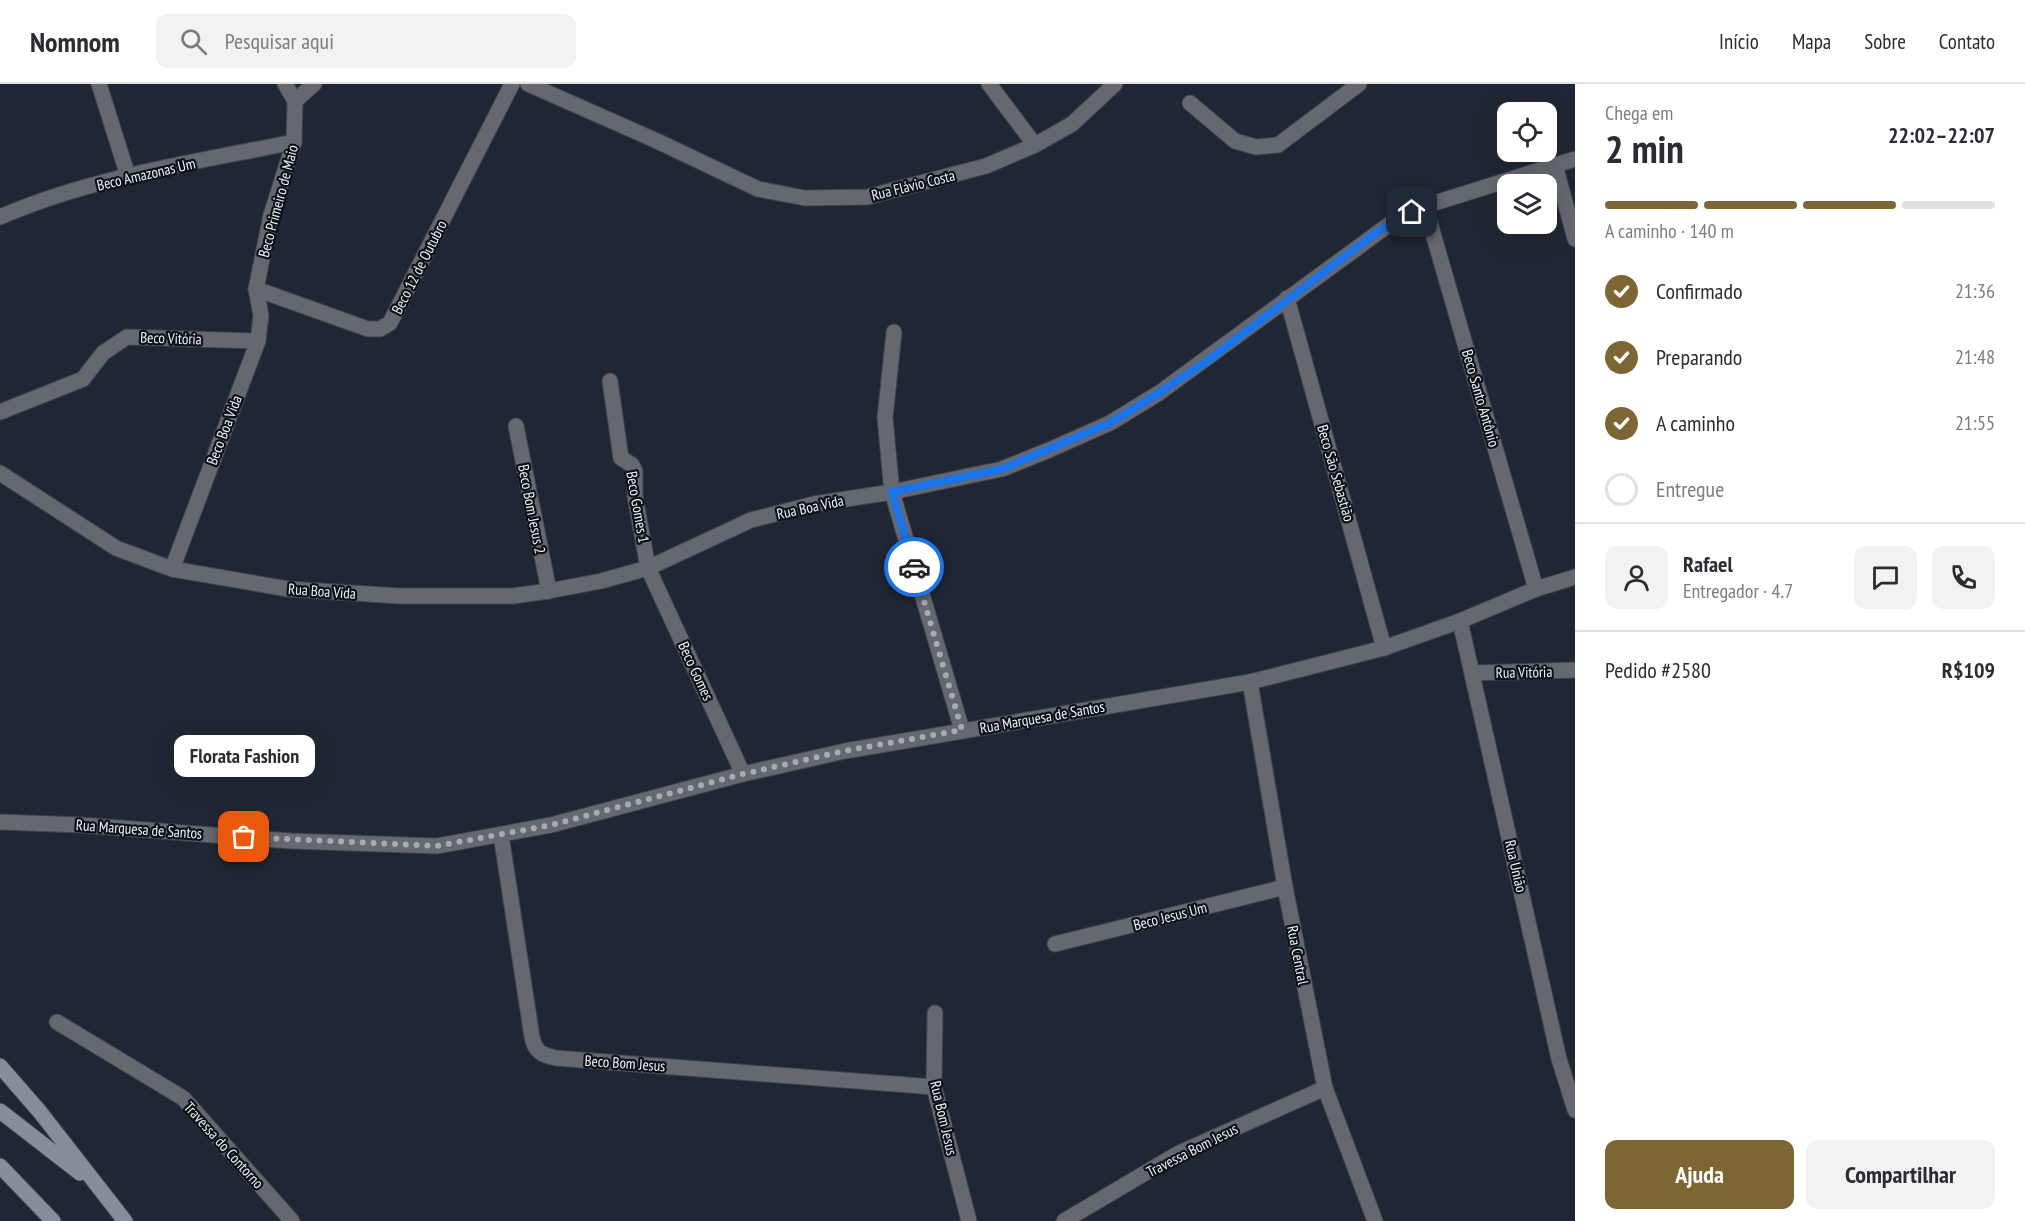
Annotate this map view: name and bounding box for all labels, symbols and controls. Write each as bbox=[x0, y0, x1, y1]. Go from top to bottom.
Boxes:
search box bbox=[156, 14, 576, 68]
text: Nomnom bbox=[30, 23, 120, 60]
icon: search bbox=[177, 25, 210, 58]
text: Pesquisar aqui bbox=[225, 27, 334, 55]
text: Início bbox=[1719, 28, 1759, 55]
text: Mapa bbox=[1792, 28, 1831, 55]
text: Sobre bbox=[1864, 28, 1906, 55]
text: Contato bbox=[1939, 28, 1995, 55]
text: Chega em bbox=[1605, 100, 1673, 126]
map controls bbox=[1497, 102, 1557, 234]
button: locate bbox=[1497, 102, 1557, 162]
text: 22:02–22:07 bbox=[1888, 121, 1995, 149]
text: 2 min bbox=[1605, 123, 1684, 174]
street label: Beco Primeiro de Maio bbox=[254, 143, 302, 259]
street label: Beco Amazonas Um bbox=[95, 153, 197, 195]
street label: Rua Flávio Costa bbox=[869, 165, 957, 205]
button: layers bbox=[1497, 174, 1557, 234]
pin bbox=[1386, 186, 1437, 237]
icon: home bbox=[1395, 195, 1428, 228]
street label: Beco 12 de Outubro bbox=[387, 217, 451, 317]
text: A caminho · 140 m bbox=[1605, 218, 1734, 244]
icon: check bbox=[1605, 275, 1638, 308]
text: Confirmado bbox=[1656, 277, 1742, 305]
text: 21:36 bbox=[1955, 278, 1995, 304]
street label: Beco Vitória bbox=[140, 327, 202, 349]
icon: check bbox=[1605, 341, 1638, 374]
text: Preparando bbox=[1656, 343, 1742, 371]
text: 21:48 bbox=[1955, 344, 1995, 370]
street label: Beco Santo Antônio bbox=[1458, 347, 1504, 449]
street label: Beco Boa Vida bbox=[202, 393, 246, 467]
icon: check bbox=[1605, 407, 1638, 440]
text: A caminho bbox=[1656, 409, 1735, 437]
text: 21:55 bbox=[1955, 410, 1995, 436]
street label: Beco São Sebastião bbox=[1313, 422, 1359, 524]
street label: Beco Bom Jesus 2 bbox=[514, 463, 550, 555]
street label: Beco Gomes 1 bbox=[622, 470, 654, 544]
text: Entregue bbox=[1656, 475, 1724, 503]
street label: Rua Boa Vida bbox=[775, 491, 845, 523]
courier bbox=[884, 537, 944, 597]
button: person bbox=[1605, 546, 1668, 609]
button: chat bbox=[1854, 546, 1917, 609]
button: phone bbox=[1932, 546, 1995, 609]
text: Rafael bbox=[1683, 550, 1733, 578]
icon: car bbox=[898, 551, 931, 584]
text: Entregador · 4.7 bbox=[1683, 578, 1793, 604]
street label: Rua Boa Vida bbox=[287, 579, 357, 603]
street label: Beco Gomes bbox=[674, 639, 718, 703]
text: Pedido #2580 bbox=[1605, 656, 1711, 684]
text: R$109 bbox=[1942, 656, 1995, 684]
street label: Rua Vitória bbox=[1496, 662, 1552, 682]
street label: Rua Marquesa de Santos bbox=[978, 697, 1106, 737]
callout: Florata Fashion bbox=[174, 735, 314, 777]
text: Florata Fashion bbox=[190, 743, 299, 769]
pin bbox=[218, 811, 269, 862]
street label: Rua Marquesa de Santos bbox=[75, 815, 203, 843]
icon: bag bbox=[227, 820, 260, 853]
street label: Rua União bbox=[1501, 838, 1531, 894]
street label: Beco Jesus Um bbox=[1131, 898, 1209, 934]
street label: Rua Central bbox=[1283, 924, 1313, 987]
street label: Beco Bom Jesus bbox=[584, 1051, 666, 1075]
street label: Rua Bom Jesus bbox=[926, 1079, 962, 1157]
street label: Travessa do Contorno bbox=[180, 1098, 268, 1192]
street label: Travessa Bom Jesus bbox=[1143, 1119, 1241, 1181]
button: Ajuda bbox=[1605, 1140, 1794, 1209]
button: Compartilhar bbox=[1806, 1140, 1995, 1209]

